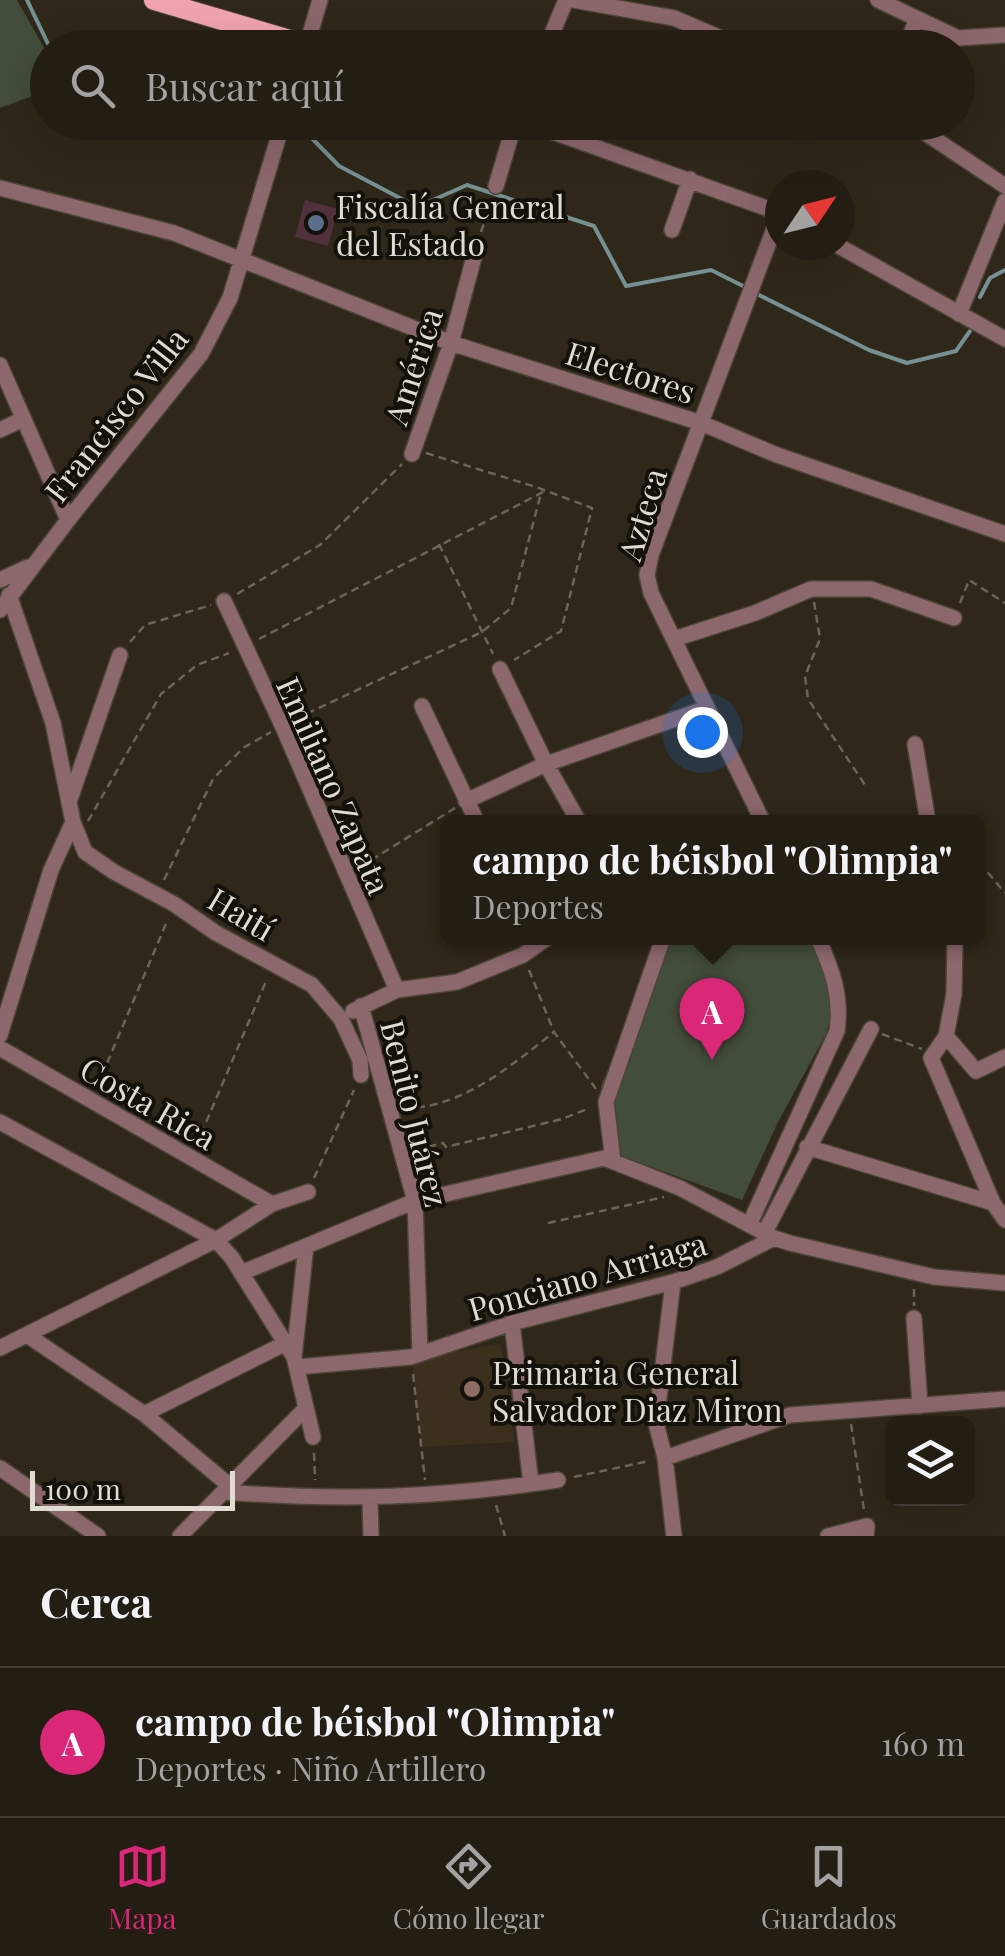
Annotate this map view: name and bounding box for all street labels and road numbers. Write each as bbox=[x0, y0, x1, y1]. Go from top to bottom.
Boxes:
street label: América bbox=[373, 302, 451, 431]
street label: Francisco Villa bbox=[34, 318, 196, 510]
street label: Electores bbox=[561, 330, 701, 412]
street label: Azteca bbox=[606, 463, 675, 566]
street label: Emiliano Zapata bbox=[268, 670, 402, 900]
street label: Haití bbox=[201, 877, 283, 949]
street label: Benito Juárez bbox=[372, 1015, 460, 1211]
street label: Costa Rica bbox=[73, 1046, 225, 1158]
street label: Ponciano Arriaga bbox=[463, 1220, 711, 1330]

